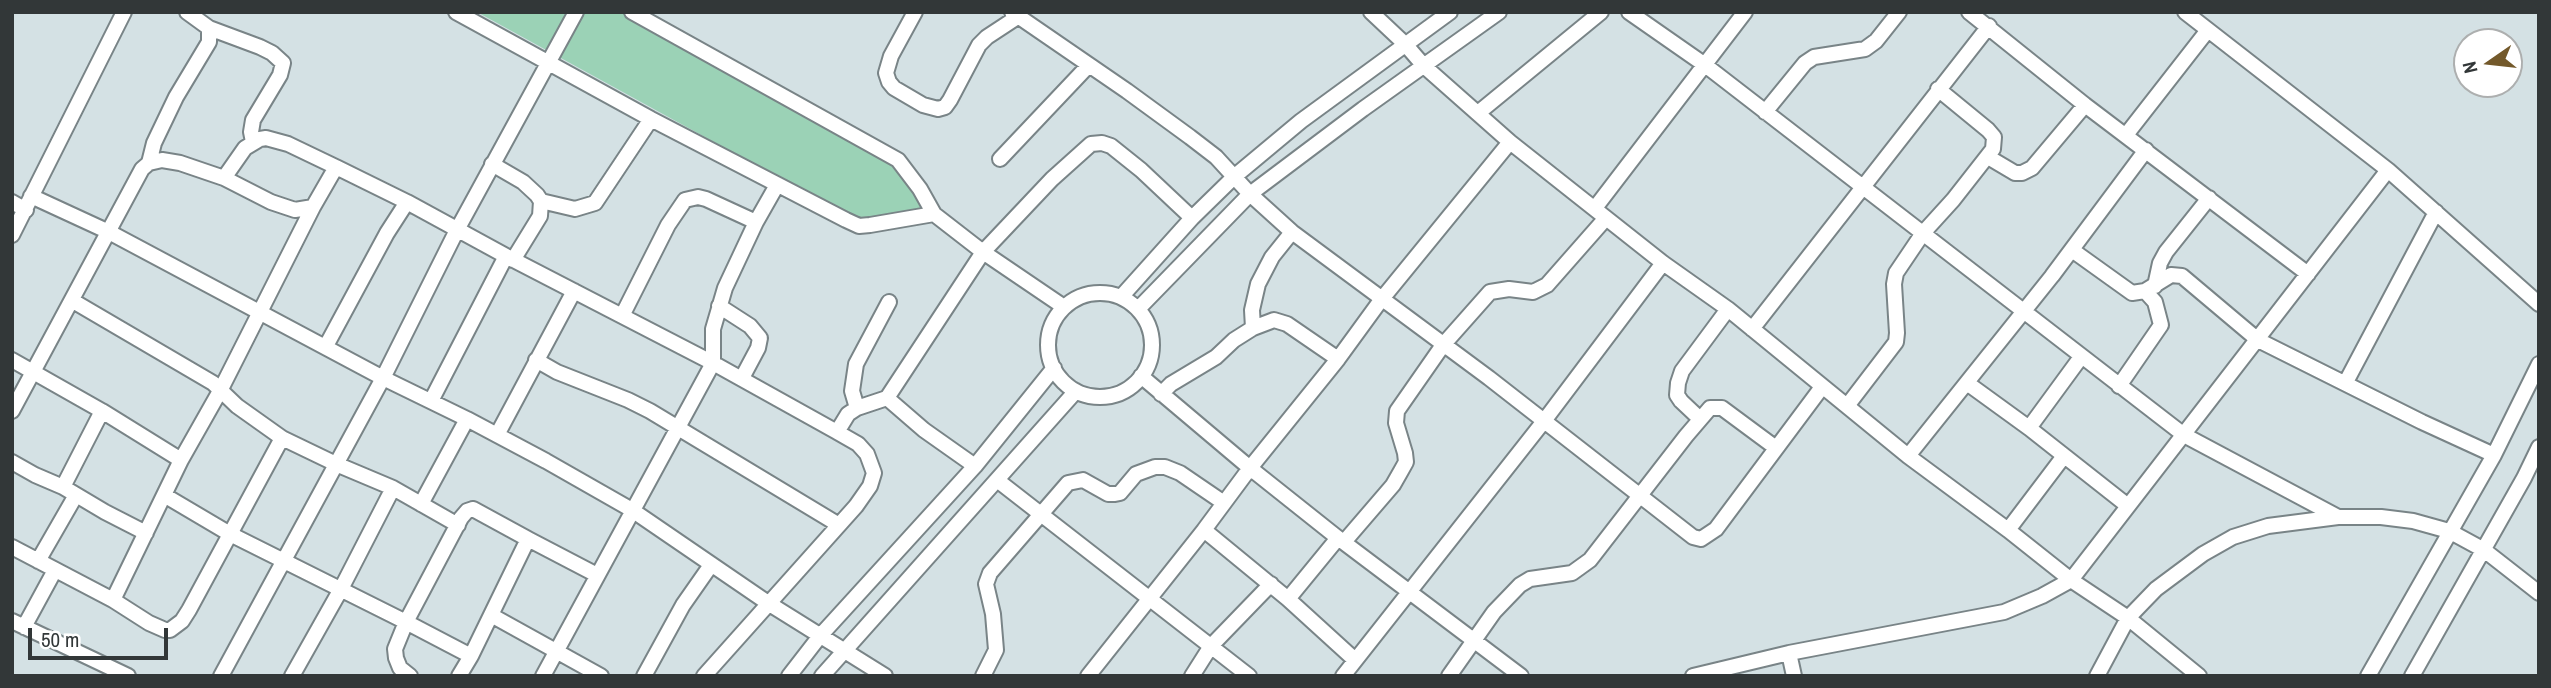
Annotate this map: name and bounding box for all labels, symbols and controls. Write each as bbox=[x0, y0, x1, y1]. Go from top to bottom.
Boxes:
north arrow bbox=[2453, 28, 2523, 98]
text: N bbox=[2456, 59, 2484, 76]
scale bar bbox=[32, 614, 172, 658]
text: 50 m bbox=[41, 625, 79, 654]

